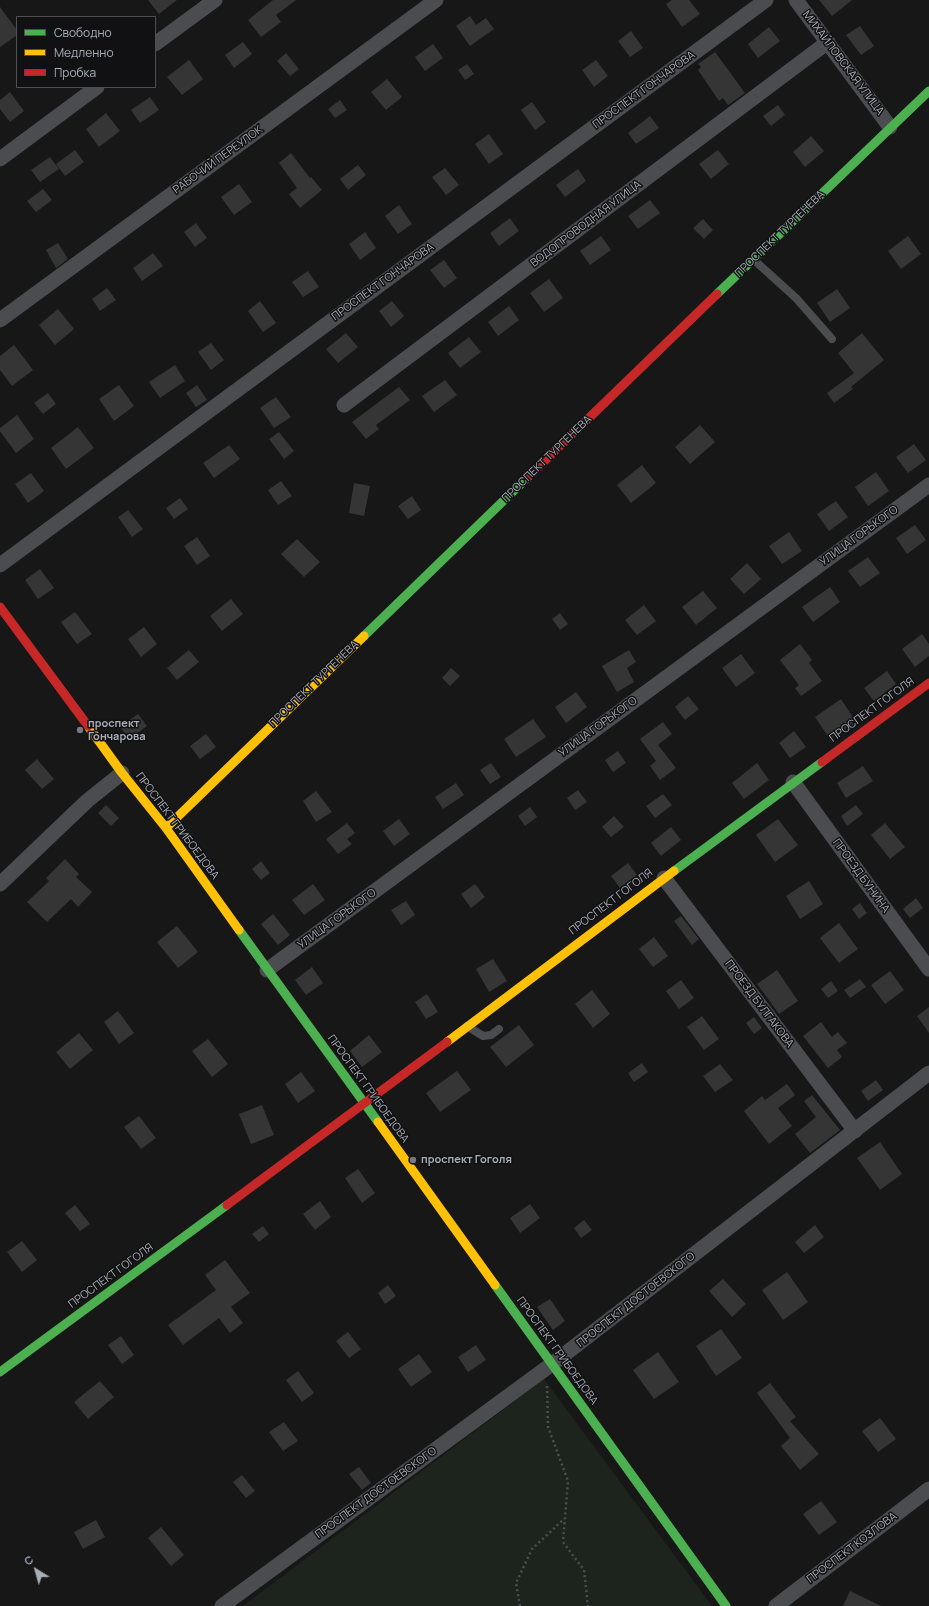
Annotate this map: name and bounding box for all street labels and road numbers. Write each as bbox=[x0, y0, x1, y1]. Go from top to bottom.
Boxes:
street label: МИХАЙЛОВСКАЯ УЛИЦА bbox=[800, 8, 886, 118]
street label: ПРОСПЕКТ ГОНЧАРОВА bbox=[590, 49, 698, 131]
street label: РАБОЧИЙ ПЕРЕУЛОК bbox=[171, 123, 265, 197]
street label: ВОДОПРОВОДНАЯ УЛИЦА bbox=[528, 178, 644, 270]
street label: ПРОСПЕКТ ТУРГЕНЕВА bbox=[733, 188, 827, 280]
street label: ПРОСПЕКТ ГОНЧАРОВА bbox=[329, 241, 437, 323]
street label: ПРОСПЕКТ ТУРГЕНЕВА bbox=[500, 413, 594, 505]
street label: УЛИЦА ГОРЬКОГО bbox=[817, 503, 901, 569]
street label: ПРОСПЕКТ ТУРГЕНЕВА bbox=[267, 638, 361, 730]
street label: ПРОСПЕКТ ГОГОЛЯ bbox=[827, 675, 917, 745]
street label: УЛИЦА ГОРЬКОГО bbox=[556, 694, 640, 760]
street label: ПРОСПЕКТ ГРИБОЕДОВА bbox=[133, 770, 221, 882]
street label: ПРОЕЗД БУНИНА bbox=[830, 836, 892, 916]
street label: ПРОСПЕКТ ГОГОЛЯ bbox=[567, 866, 655, 938]
street label: УЛИЦА ГОРЬКОГО bbox=[295, 886, 379, 952]
street label: ПРОЕЗД БУЛГАКОВА bbox=[722, 958, 796, 1050]
street label: ПРОСПЕКТ ГРИБОЕДОВА bbox=[324, 1033, 412, 1145]
street label: ПРОСПЕКТ ГОГОЛЯ bbox=[66, 1241, 156, 1311]
street label: ПРОСПЕКТ ДОСТОЕВСКОГО bbox=[574, 1250, 698, 1350]
street label: ПРОСПЕКТ ГРИБОЕДОВА bbox=[513, 1295, 601, 1407]
street label: ПРОСПЕКТ ДОСТОЕВСКОГО bbox=[313, 1445, 439, 1541]
street label: ПРОСПЕКТ КОЗЛОВА bbox=[804, 1510, 900, 1586]

